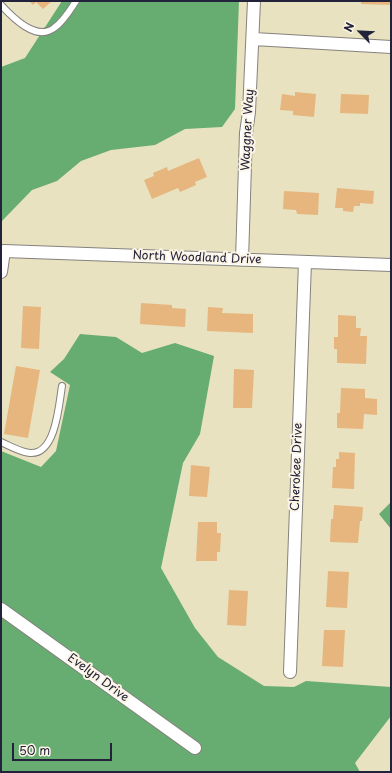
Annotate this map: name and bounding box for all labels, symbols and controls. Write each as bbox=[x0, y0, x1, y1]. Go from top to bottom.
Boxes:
north arrow bbox=[340, 12, 380, 52]
text: N bbox=[339, 19, 358, 34]
street label: Waggner Way bbox=[239, 89, 257, 171]
street label: North Woodland Drive bbox=[132, 249, 262, 267]
street label: Cherokee Drive bbox=[288, 423, 306, 511]
street label: Evelyn Drive bbox=[65, 651, 131, 705]
scale bar bbox=[14, 735, 114, 761]
text: 50 m bbox=[19, 741, 50, 759]

